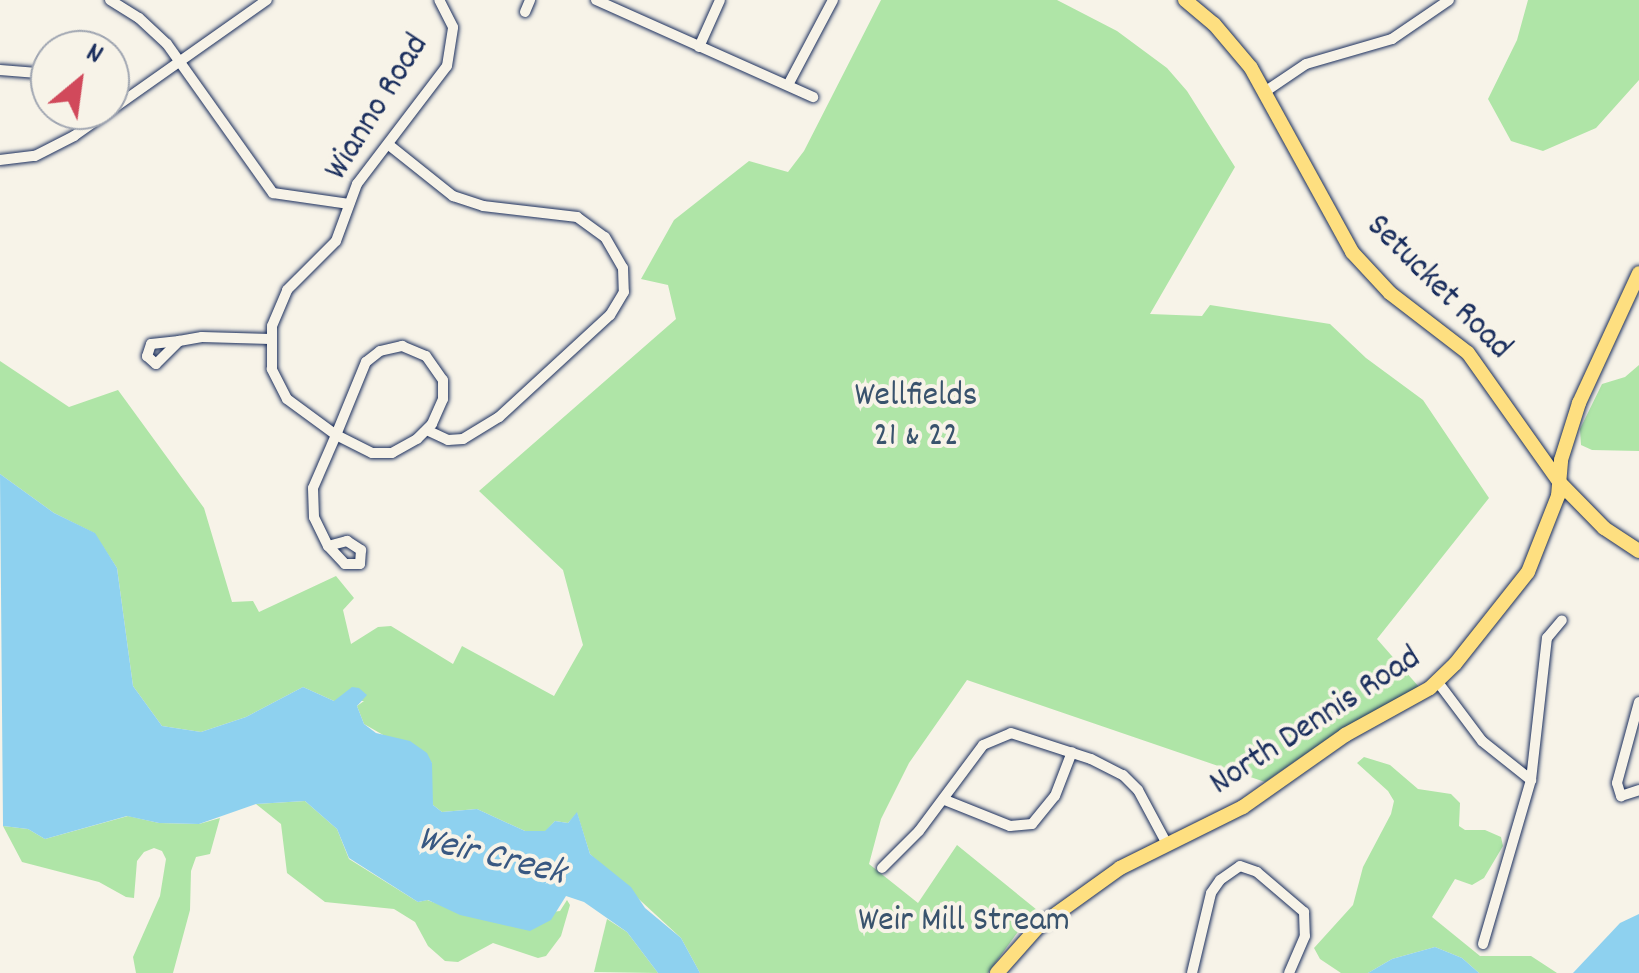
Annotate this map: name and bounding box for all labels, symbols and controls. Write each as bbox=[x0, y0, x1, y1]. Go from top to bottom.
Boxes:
street label: Wianno Road bbox=[317, 27, 439, 189]
north arrow bbox=[30, 30, 130, 130]
text: N bbox=[78, 35, 109, 76]
street label: Setucket Road bbox=[1356, 206, 1520, 370]
park label: Wellfields 21 & 22 bbox=[854, 376, 978, 458]
street label: North Dennis Road bbox=[1203, 638, 1429, 806]
water label: Weir Creek bbox=[413, 818, 569, 898]
park label: Weir Mill Stream bbox=[858, 901, 1070, 943]

